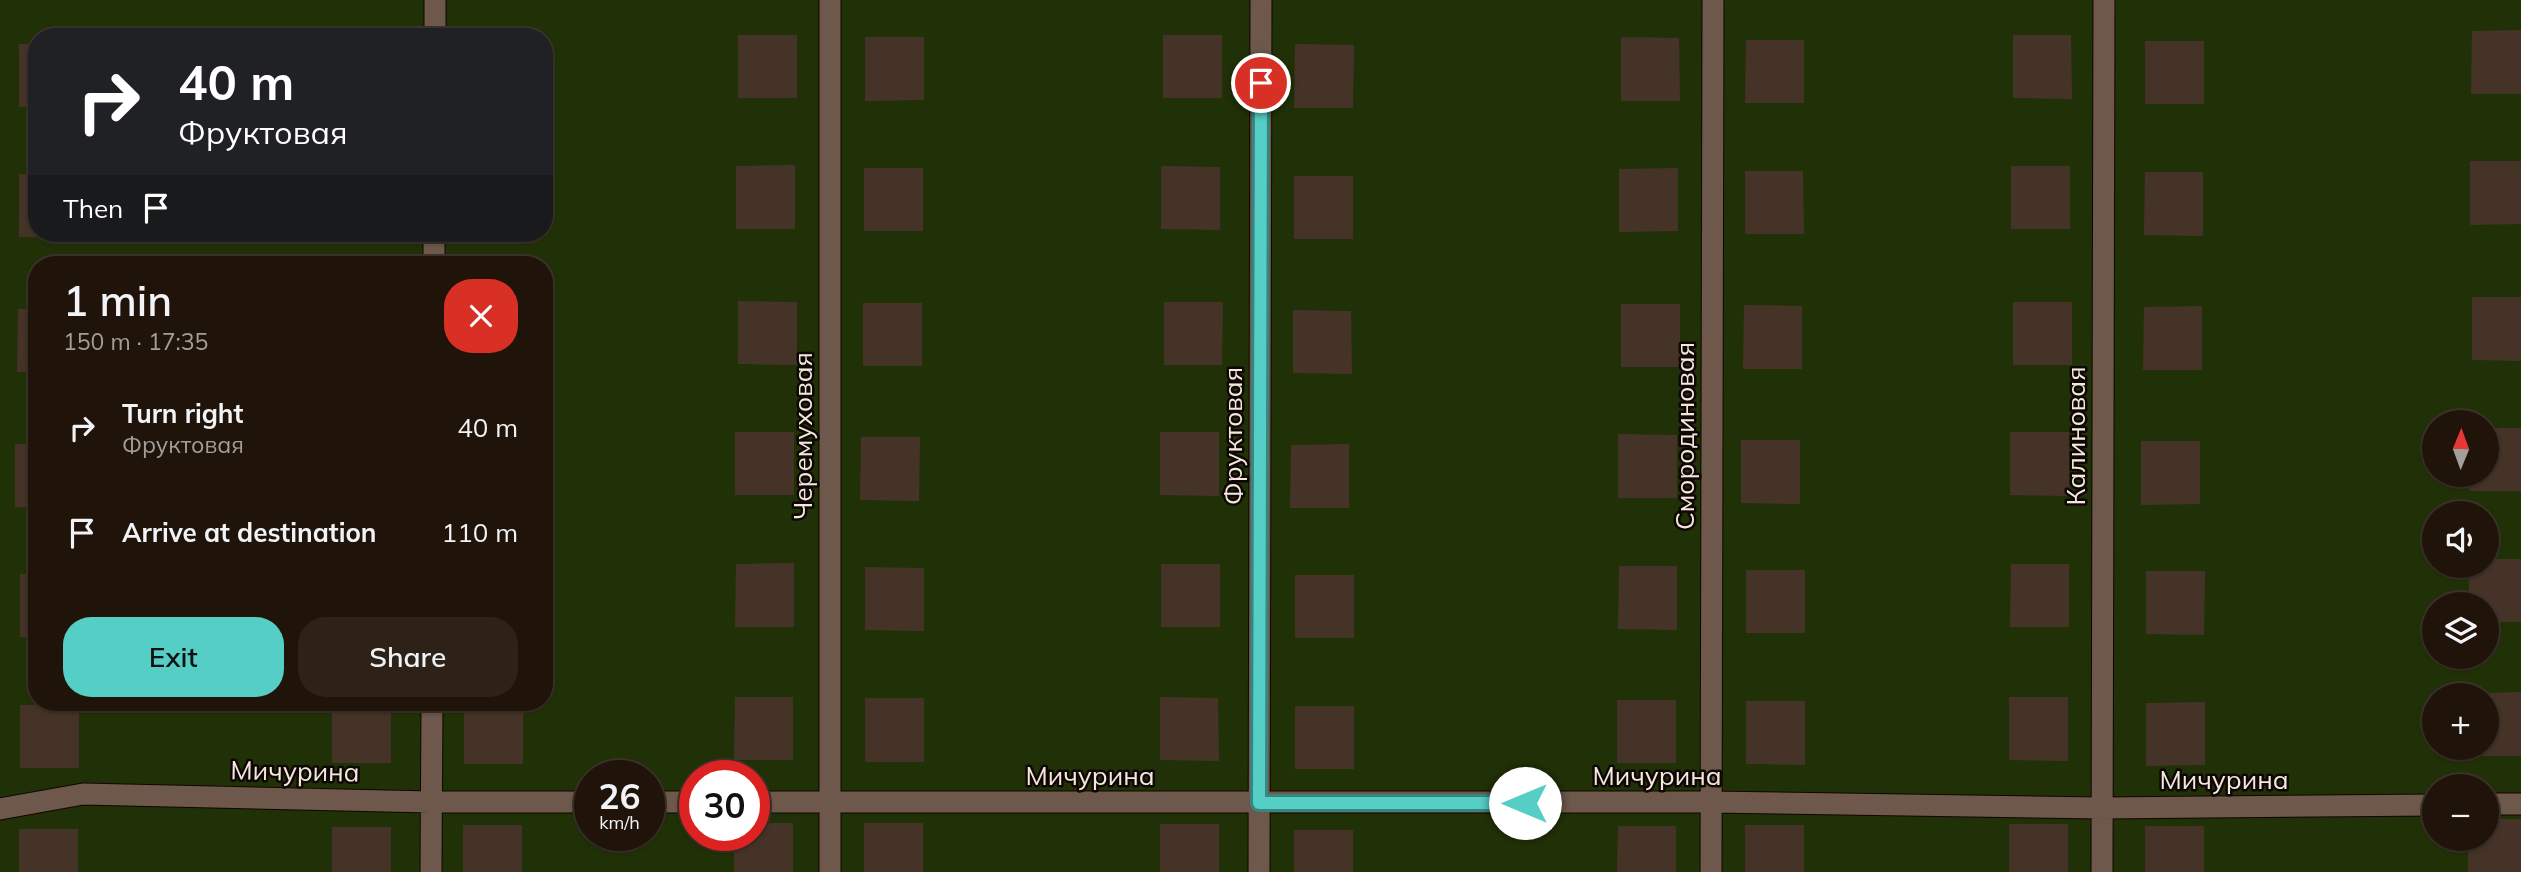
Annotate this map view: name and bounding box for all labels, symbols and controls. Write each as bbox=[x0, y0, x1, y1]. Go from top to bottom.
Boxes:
text: 40 m bbox=[178, 51, 294, 112]
pin bbox=[1231, 53, 1291, 113]
icon: right bbox=[63, 56, 154, 147]
icon: arrive bbox=[1242, 64, 1280, 102]
text: Фруктовая bbox=[178, 112, 348, 152]
icon: arrive bbox=[137, 189, 175, 227]
text: Then bbox=[63, 192, 123, 225]
text: 1 min bbox=[63, 274, 172, 327]
button: close bbox=[444, 279, 518, 353]
text: 150 m · 17:35 bbox=[63, 327, 208, 356]
street label: Смородиновая bbox=[1668, 342, 1701, 530]
street label: Черемуховая bbox=[786, 352, 819, 520]
street label: Фруктовая bbox=[1216, 367, 1249, 505]
street label: Калиновая bbox=[2059, 367, 2092, 505]
text: Turn right bbox=[122, 397, 243, 430]
icon: right bbox=[63, 409, 101, 447]
north arrow bbox=[2422, 410, 2499, 486]
map controls bbox=[2422, 410, 2499, 851]
text: 40 m bbox=[457, 411, 518, 444]
text: Фруктовая bbox=[122, 430, 244, 459]
button: sound bbox=[2422, 501, 2499, 578]
icon: arrive bbox=[63, 514, 101, 552]
text: Arrive at destination bbox=[122, 516, 377, 549]
text: 110 m bbox=[442, 516, 518, 549]
button: layers bbox=[2422, 592, 2499, 669]
button: Exit bbox=[63, 617, 284, 697]
button: Share bbox=[298, 617, 518, 697]
button: + bbox=[2422, 683, 2499, 760]
street label: Мичурина bbox=[230, 753, 360, 789]
street label: Мичурина bbox=[1025, 759, 1155, 792]
street label: Мичурина bbox=[1592, 759, 1722, 792]
speed limit sign: 30 bbox=[679, 760, 770, 851]
street label: Мичурина bbox=[2159, 763, 2289, 796]
position arrow bbox=[1488, 766, 1562, 840]
text: 26 bbox=[598, 774, 641, 818]
button: − bbox=[2422, 774, 2499, 851]
text: km/h bbox=[599, 811, 640, 834]

